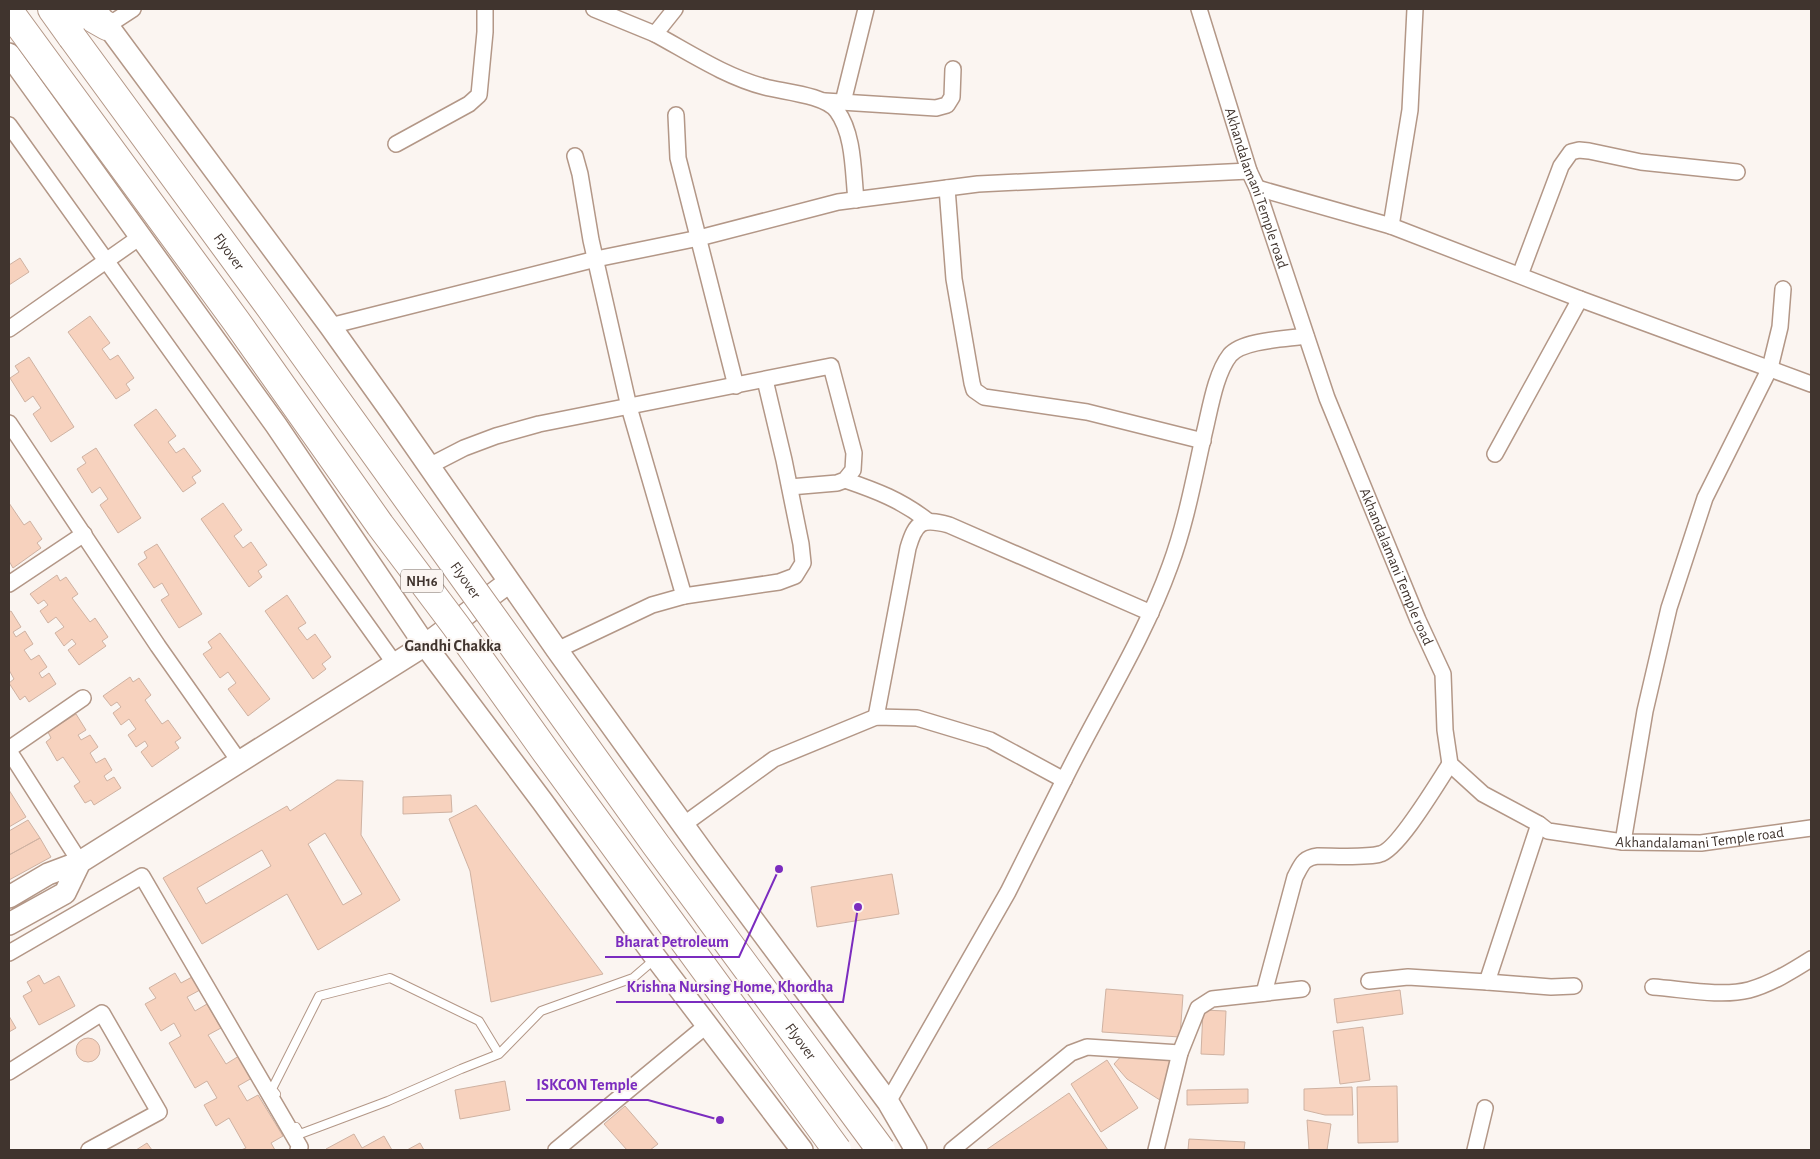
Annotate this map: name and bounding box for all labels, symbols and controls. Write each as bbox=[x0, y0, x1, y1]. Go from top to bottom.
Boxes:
street label: Akhandalamani Temple road bbox=[1222, 106, 1290, 270]
street label: Flyover bbox=[210, 231, 247, 273]
street label: Akhandalamani Temple road bbox=[1357, 486, 1436, 648]
street label: Flyover bbox=[447, 559, 484, 602]
road number: NH16 bbox=[401, 570, 443, 592]
district label: Gandhi Chakka bbox=[405, 638, 502, 654]
street label: Akhandalamani Temple road bbox=[1615, 825, 1785, 851]
callout: Bharat Petroleum bbox=[605, 926, 739, 957]
text: Bharat Petroleum bbox=[615, 934, 729, 950]
callout: Krishna Nursing Home, Khordha bbox=[616, 971, 843, 1002]
text: Krishna Nursing Home, Khordha bbox=[627, 979, 834, 995]
street label: Flyover bbox=[782, 1021, 819, 1063]
callout: ISKCON Temple bbox=[526, 1069, 648, 1100]
text: ISKCON Temple bbox=[536, 1077, 638, 1093]

